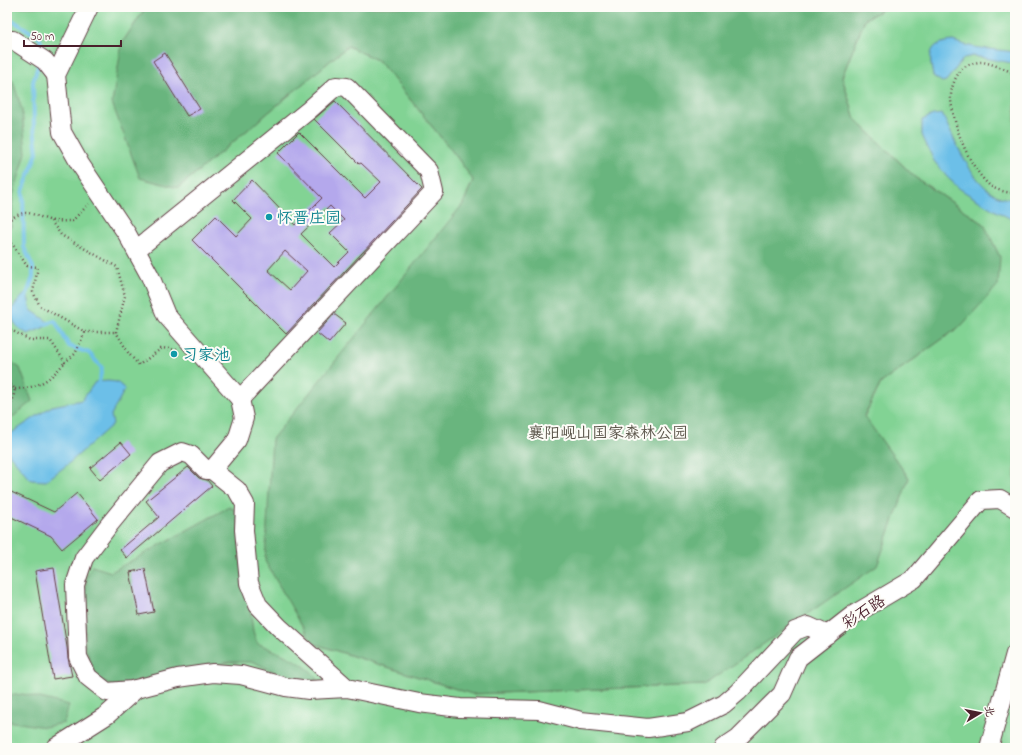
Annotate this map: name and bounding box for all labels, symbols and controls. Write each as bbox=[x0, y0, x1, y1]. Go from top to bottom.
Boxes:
scale bar bbox=[24, 22, 121, 48]
text: 50 m bbox=[30, 28, 54, 46]
place label: 怀晋庄园 bbox=[277, 207, 341, 231]
marker: 怀晋庄园 bbox=[264, 212, 274, 222]
place label: 习家池 bbox=[182, 344, 230, 368]
marker: 习家池 bbox=[169, 349, 179, 359]
park label: 襄阳岘山国家森林公园 bbox=[528, 422, 688, 446]
street label: 彩石路 bbox=[837, 590, 891, 636]
north arrow bbox=[960, 693, 1000, 733]
text: 北 bbox=[980, 705, 998, 718]

